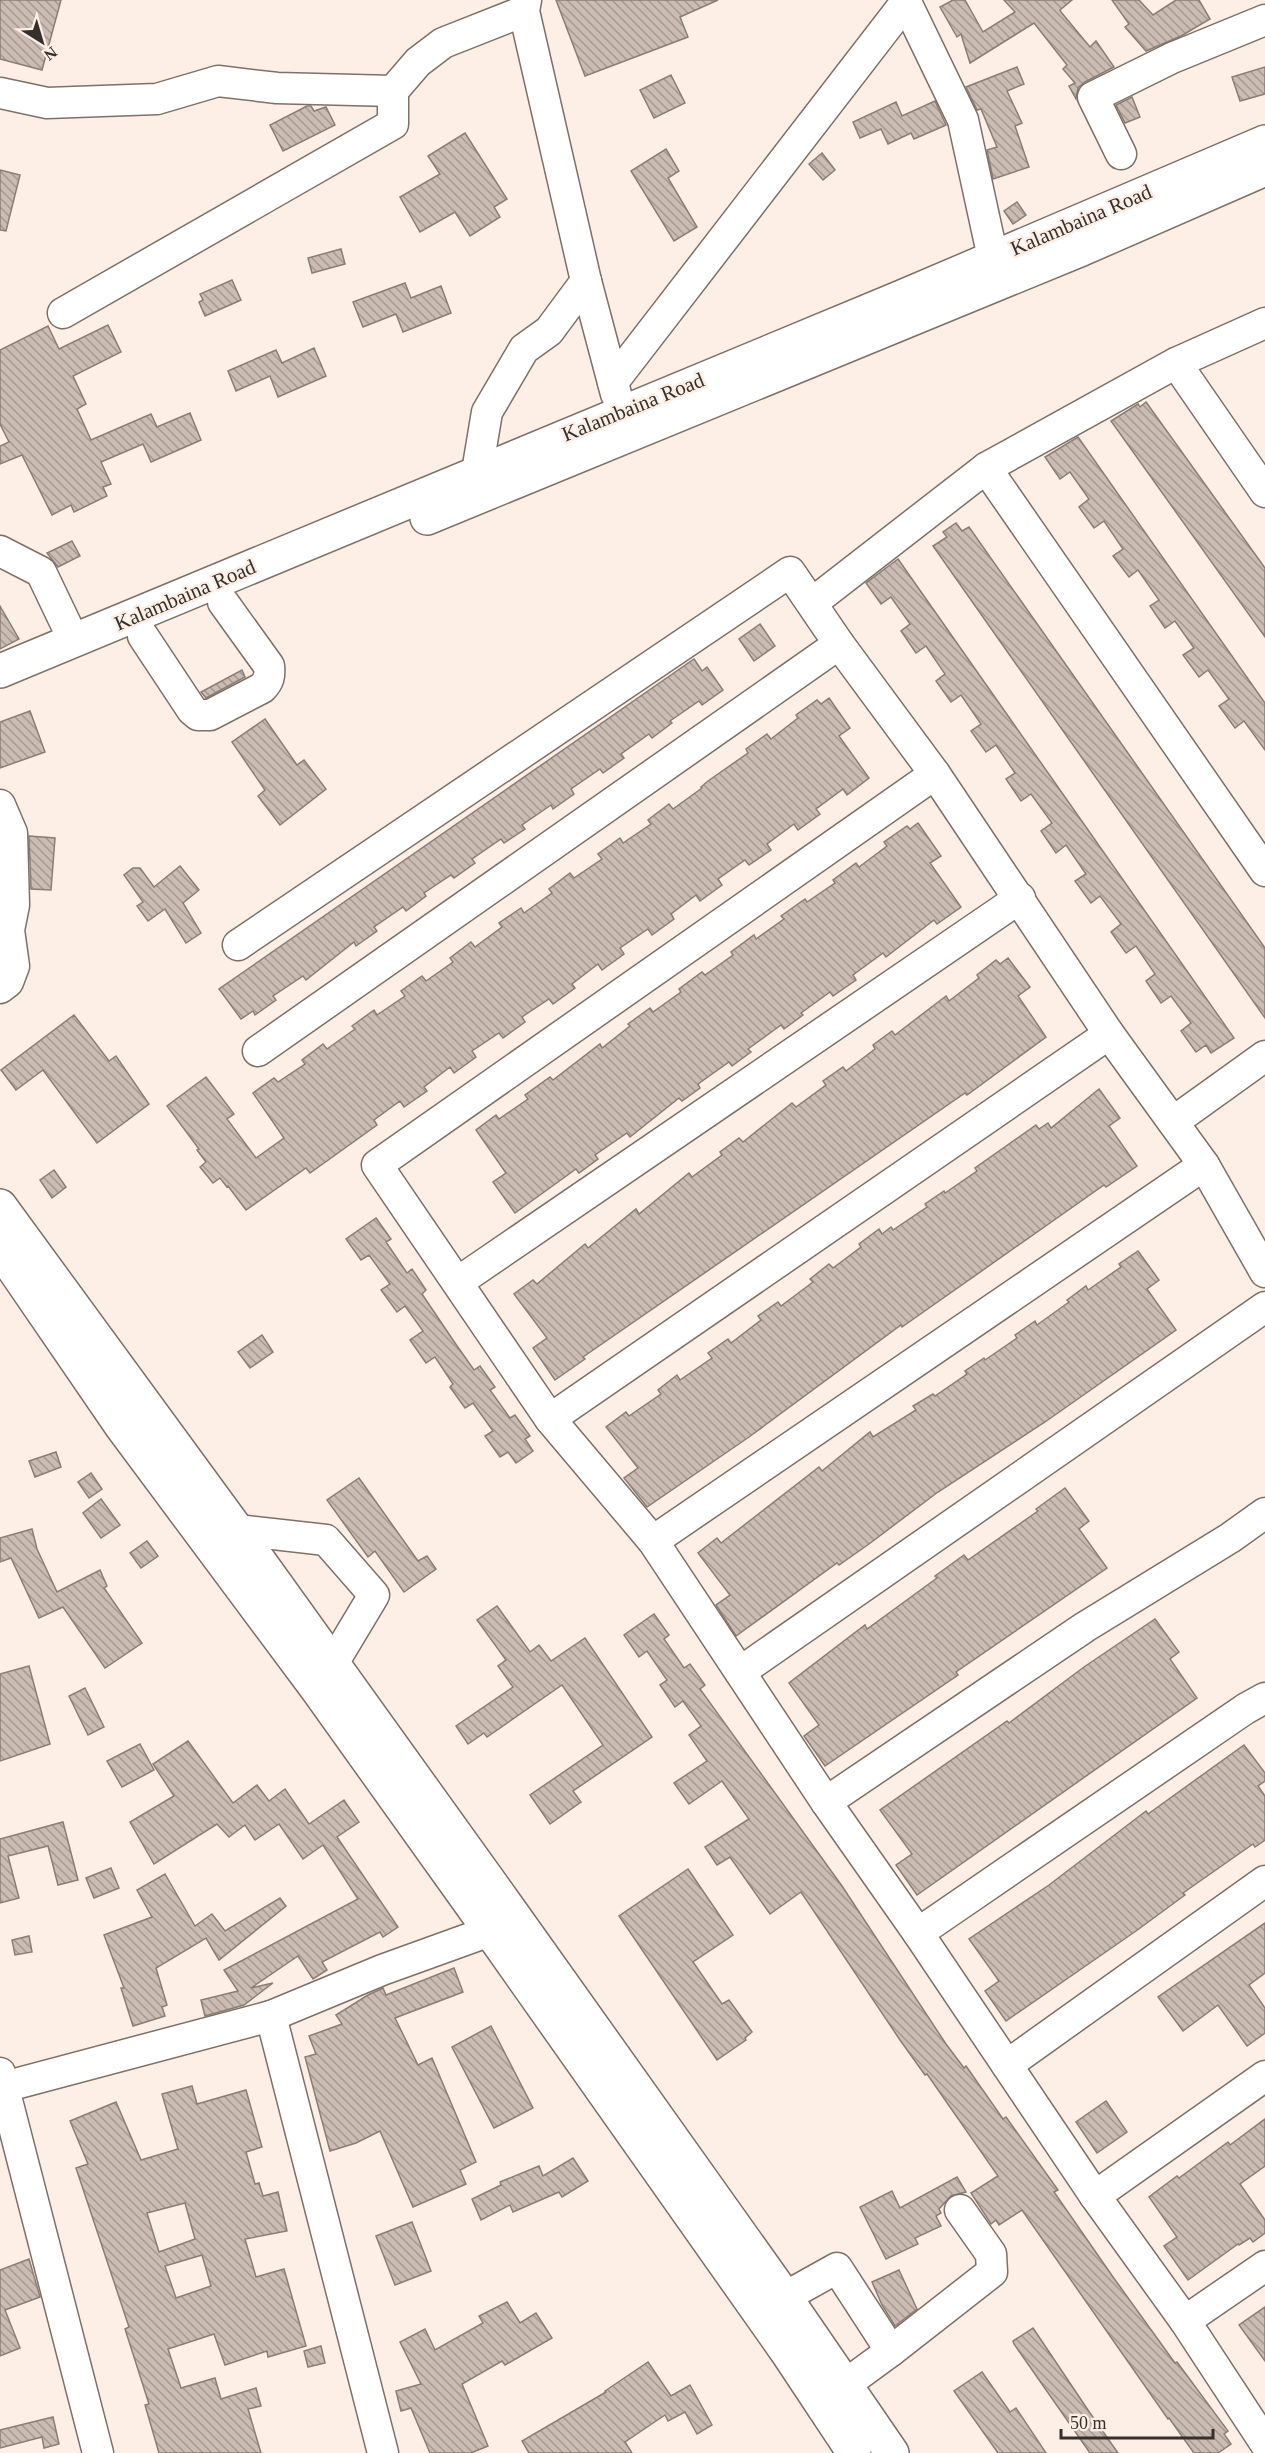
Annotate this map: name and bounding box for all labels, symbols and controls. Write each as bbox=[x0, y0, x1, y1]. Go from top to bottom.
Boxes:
north arrow bbox=[12, 12, 72, 72]
text: N bbox=[41, 43, 60, 64]
street label: Kalambaina Road bbox=[1007, 179, 1156, 261]
street label: Kalambaina Road bbox=[558, 367, 708, 446]
street label: Kalambaina Road bbox=[111, 554, 260, 636]
scale bar bbox=[1061, 2402, 1212, 2440]
text: 50 m bbox=[1070, 2413, 1107, 2433]

